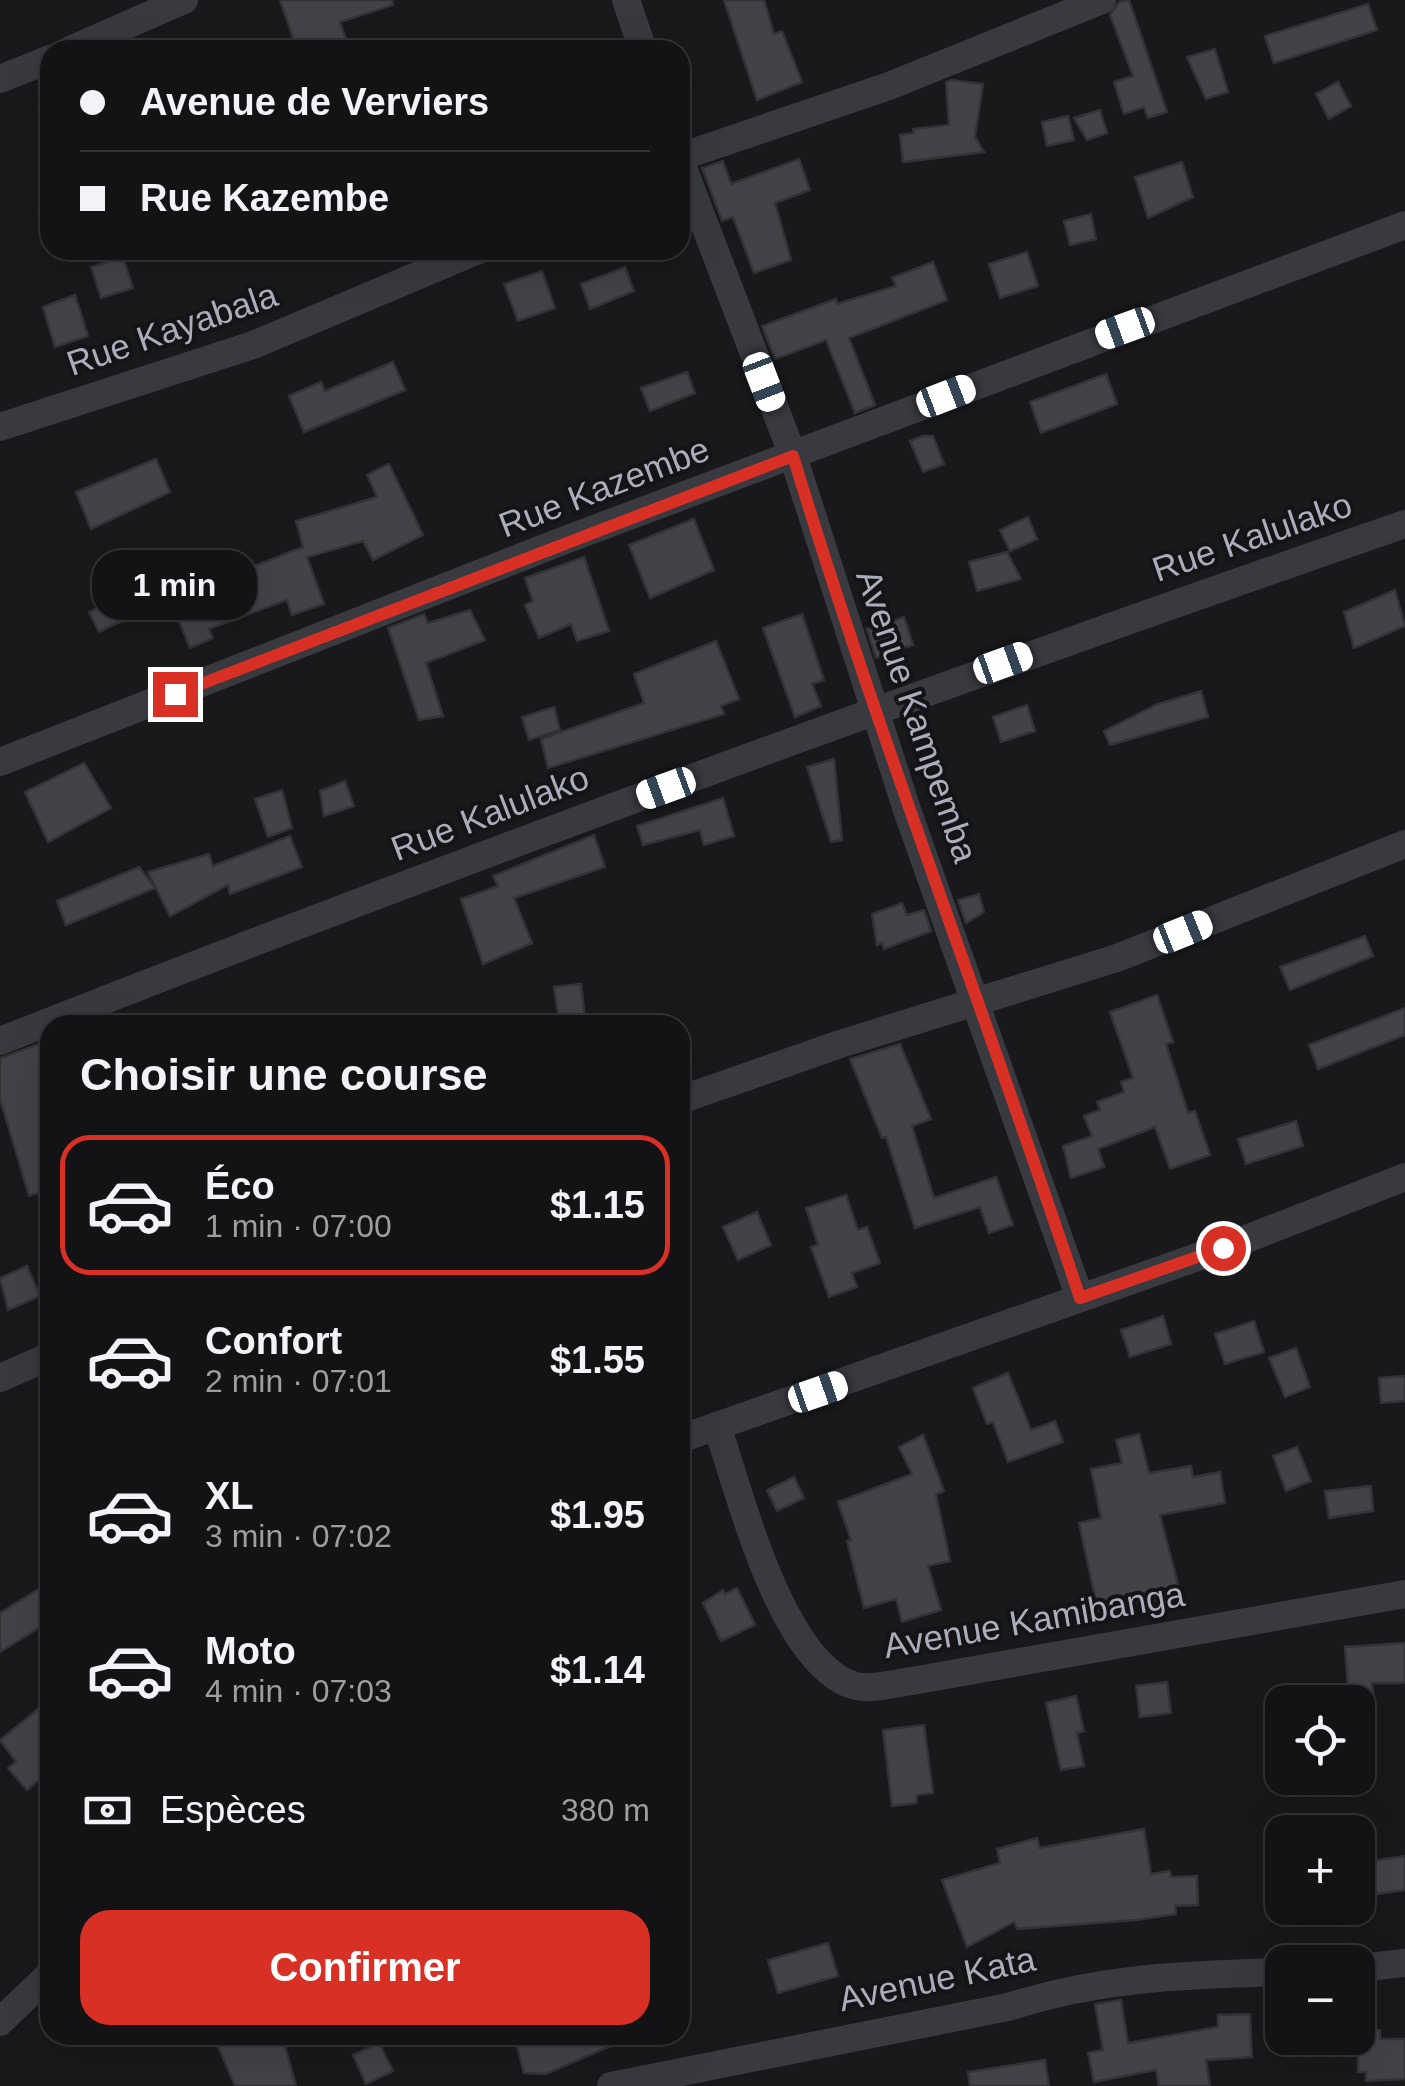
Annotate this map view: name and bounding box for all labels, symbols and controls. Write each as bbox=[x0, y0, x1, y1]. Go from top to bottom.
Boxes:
text: Avenue de Verviers bbox=[140, 81, 489, 123]
text: Rue Kazembe bbox=[140, 177, 389, 219]
street label: Rue Kayabala bbox=[62, 274, 283, 383]
car bbox=[1092, 304, 1158, 352]
car bbox=[739, 349, 789, 415]
car bbox=[913, 371, 979, 421]
street label: Rue Kazembe bbox=[493, 429, 714, 544]
street label: Rue Kalulako bbox=[1147, 484, 1357, 589]
callout: 1 min bbox=[92, 549, 258, 619]
street label: Avenue Kampemba bbox=[849, 564, 986, 868]
text: 1 min bbox=[133, 567, 216, 603]
car bbox=[970, 639, 1036, 687]
route end bbox=[153, 672, 198, 717]
street label: Rue Kalulako bbox=[386, 757, 594, 868]
car bbox=[633, 764, 699, 812]
car bbox=[1150, 907, 1216, 957]
text: Choisir une course bbox=[80, 1049, 488, 1100]
icon: car bbox=[85, 1160, 175, 1250]
text: Éco bbox=[205, 1165, 275, 1207]
text: $1.15 bbox=[550, 1184, 645, 1226]
text: 1 min · 07:00 bbox=[205, 1208, 392, 1244]
route start bbox=[1201, 1226, 1246, 1271]
icon: car bbox=[85, 1315, 175, 1405]
text: Confort bbox=[205, 1320, 342, 1362]
text: $1.55 bbox=[550, 1339, 645, 1381]
text: 2 min · 07:01 bbox=[205, 1363, 392, 1399]
car bbox=[785, 1368, 851, 1416]
icon: car bbox=[85, 1470, 175, 1560]
text: XL bbox=[205, 1475, 254, 1517]
text: $1.95 bbox=[550, 1494, 645, 1536]
text: 3 min · 07:02 bbox=[205, 1518, 392, 1554]
street label: Avenue Kamibanga bbox=[880, 1574, 1188, 1665]
icon: car bbox=[85, 1625, 175, 1715]
text: Moto bbox=[205, 1630, 296, 1672]
text: $1.14 bbox=[550, 1649, 645, 1691]
text: 4 min · 07:03 bbox=[205, 1673, 392, 1709]
map controls bbox=[1265, 1685, 1375, 2055]
button: locate bbox=[1265, 1685, 1375, 1795]
icon: cash bbox=[80, 1783, 135, 1838]
text: Espèces bbox=[160, 1789, 306, 1831]
text: 380 m bbox=[561, 1792, 650, 1828]
button: + bbox=[1265, 1815, 1375, 1925]
button: Confirmer bbox=[80, 1910, 650, 2025]
street label: Avenue Kata bbox=[835, 1939, 1039, 2018]
button: − bbox=[1265, 1945, 1375, 2055]

